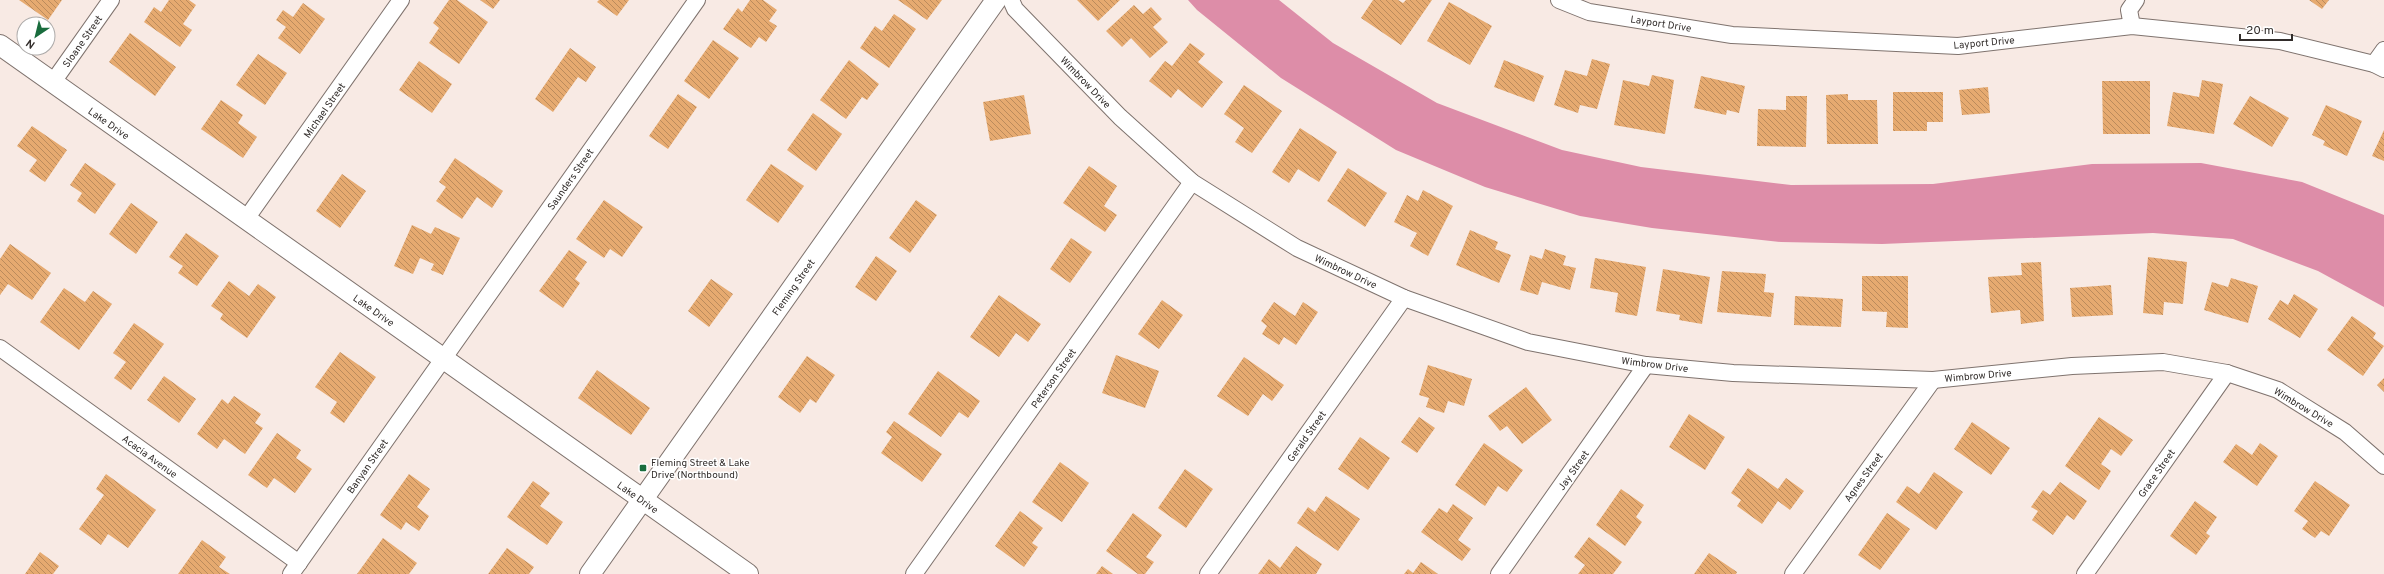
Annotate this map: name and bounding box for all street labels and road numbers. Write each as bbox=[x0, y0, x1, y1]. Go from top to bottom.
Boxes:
street label: Sloane Street bbox=[60, 13, 106, 70]
street label: Layport Drive bbox=[1629, 13, 1692, 36]
street label: Layport Drive bbox=[1953, 34, 2015, 53]
street label: Wimbrow Drive bbox=[1057, 54, 1113, 112]
street label: Michael Street bbox=[301, 81, 349, 141]
street label: Lake Drive bbox=[85, 105, 131, 143]
street label: Saunders Street bbox=[545, 146, 597, 213]
street label: Wimbrow Drive bbox=[1312, 252, 1379, 292]
street label: Fleming Street bbox=[770, 257, 819, 319]
street label: Lake Drive bbox=[350, 292, 396, 330]
street label: Peterson Street bbox=[1029, 346, 1080, 411]
street label: Wimbrow Drive bbox=[1621, 355, 1689, 376]
street label: Wimbrow Drive bbox=[1944, 367, 2012, 386]
street label: Wimbrow Drive bbox=[2271, 385, 2335, 431]
street label: Gerald Street bbox=[1285, 409, 1330, 465]
street label: Acacia Avenue bbox=[119, 433, 179, 482]
street label: Banyan Street bbox=[345, 437, 392, 497]
street label: Grace Street bbox=[2136, 447, 2179, 501]
street label: Jay Street bbox=[1556, 448, 1593, 493]
street label: Agnes Street bbox=[1842, 450, 1887, 505]
street label: Lake Drive bbox=[614, 479, 660, 517]

